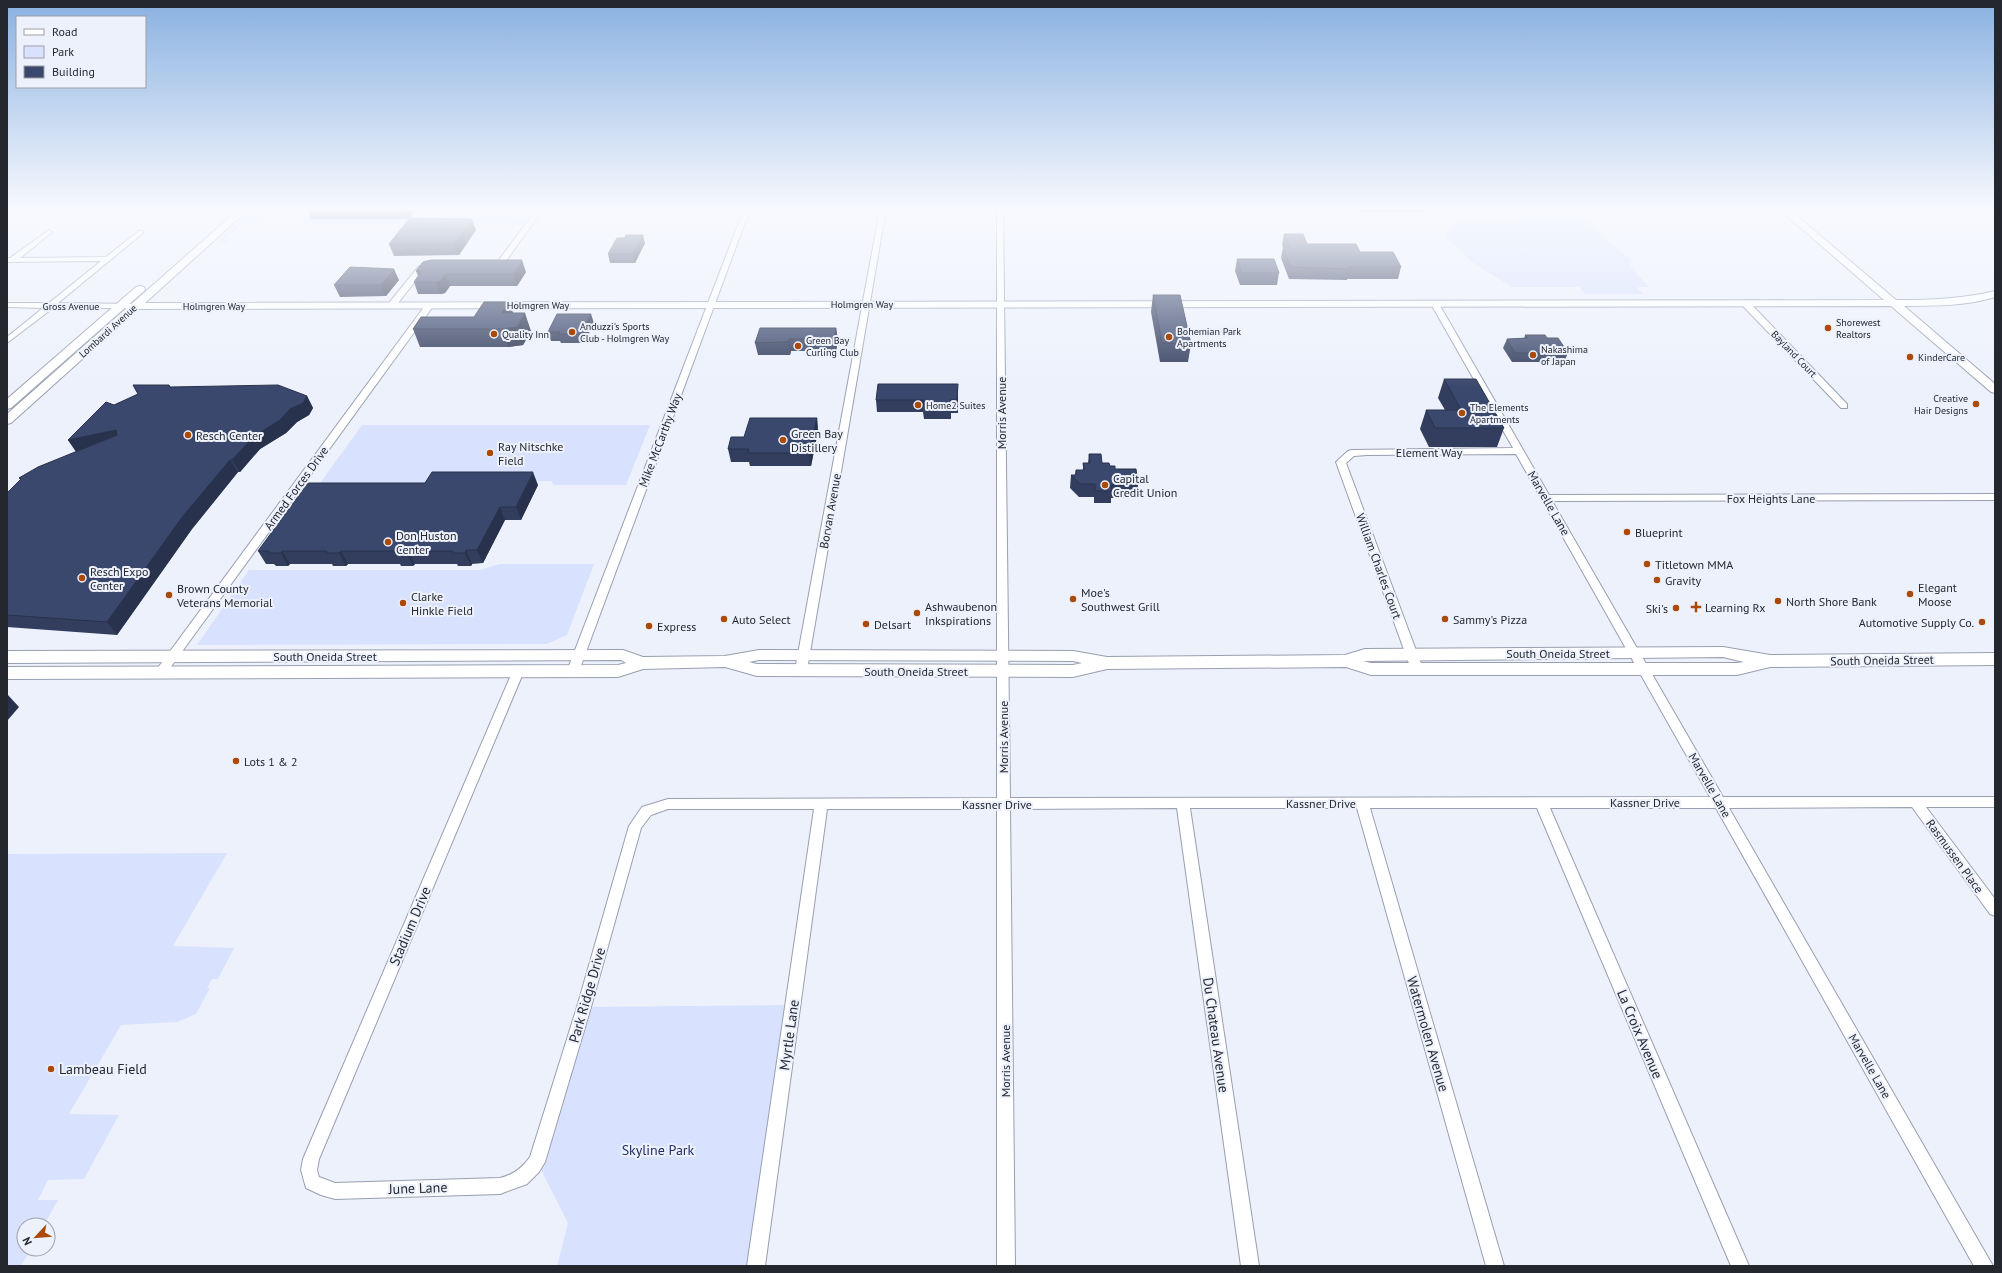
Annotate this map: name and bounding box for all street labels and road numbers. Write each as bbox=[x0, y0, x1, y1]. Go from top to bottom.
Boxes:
street label: Holmgren Way bbox=[831, 298, 894, 311]
street label: Holmgren Way bbox=[507, 299, 570, 312]
street label: Gross Avenue bbox=[43, 300, 99, 313]
street label: Holmgren Way bbox=[183, 300, 246, 313]
street label: Lombardi Avenue bbox=[76, 302, 140, 360]
street label: Bayland Court bbox=[1768, 328, 1820, 381]
street label: Morris Avenue bbox=[994, 377, 1009, 449]
street label: Mike McCarthy Way bbox=[635, 391, 685, 489]
street label: Armed Forces Drive bbox=[261, 443, 331, 533]
street label: Element Way bbox=[1396, 445, 1463, 460]
street label: Marvelle Lane bbox=[1524, 468, 1574, 538]
street label: Borvan Avenue bbox=[816, 472, 844, 550]
street label: Fox Heights Lane bbox=[1727, 491, 1815, 506]
street label: William Charles Court bbox=[1353, 511, 1405, 621]
street label: South Oneida Street bbox=[1506, 646, 1610, 661]
street label: South Oneida Street bbox=[273, 649, 377, 664]
street label: South Oneida Street bbox=[1830, 652, 1934, 668]
street label: South Oneida Street bbox=[864, 664, 968, 679]
street label: Morris Avenue bbox=[996, 701, 1011, 773]
street label: Marvelle Lane bbox=[1685, 750, 1735, 820]
street label: Kassner Drive bbox=[1610, 795, 1680, 810]
street label: Kassner Drive bbox=[1286, 796, 1356, 811]
street label: Kassner Drive bbox=[962, 797, 1032, 812]
street label: Rasmussen Place bbox=[1923, 816, 1987, 896]
street label: Stadium Drive bbox=[385, 884, 435, 968]
street label: Park Ridge Drive bbox=[565, 945, 609, 1045]
street label: Watermolen Avenue bbox=[1403, 974, 1453, 1094]
street label: Du Chateau Avenue bbox=[1199, 976, 1233, 1094]
street label: La Croix Avenue bbox=[1613, 987, 1667, 1081]
street label: Myrtle Lane bbox=[775, 999, 803, 1071]
street label: Morris Avenue bbox=[998, 1025, 1013, 1097]
street label: Marvelle Lane bbox=[1845, 1031, 1895, 1101]
street label: June Lane bbox=[387, 1178, 448, 1198]

